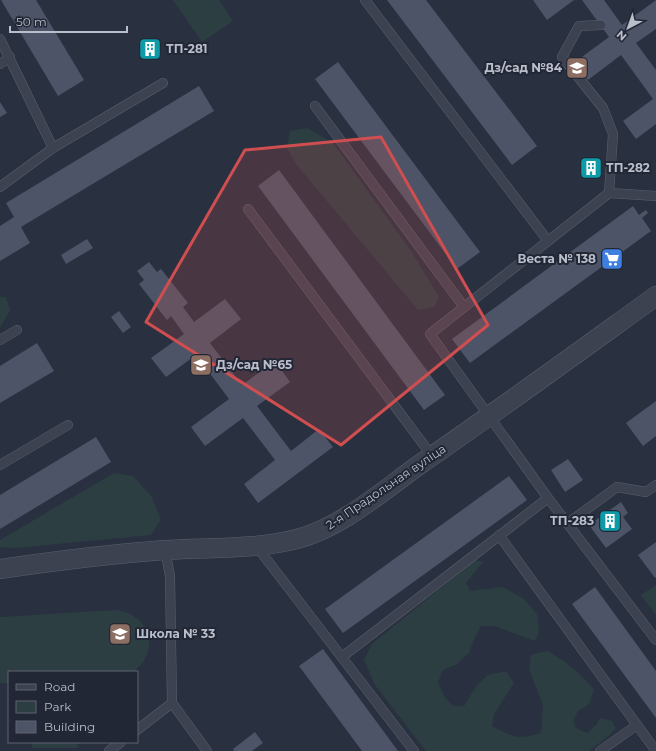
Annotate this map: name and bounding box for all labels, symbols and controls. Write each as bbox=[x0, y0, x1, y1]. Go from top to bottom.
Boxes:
scale bar bbox=[10, 8, 127, 34]
north arrow bbox=[608, 8, 648, 48]
text: 50 m bbox=[16, 14, 47, 29]
text: N bbox=[613, 27, 629, 44]
building icon: ТП-281 bbox=[137, 36, 163, 62]
place label: ТП-281 bbox=[166, 41, 208, 56]
school or university icon: Дз/сад №84 bbox=[564, 55, 590, 81]
place label: Дз/сад №84 bbox=[484, 60, 563, 75]
building icon: ТП-282 bbox=[578, 155, 604, 181]
place label: ТП-282 bbox=[606, 160, 650, 175]
supermarket icon: Веста № 138 bbox=[599, 246, 625, 272]
place label: Веста № 138 bbox=[517, 251, 596, 266]
school or university icon: Дз/сад №65 bbox=[188, 352, 214, 378]
place label: Дз/сад №65 bbox=[216, 357, 292, 372]
street label: 2-я Прадольная вуліца bbox=[323, 441, 449, 532]
building icon: ТП-283 bbox=[597, 508, 623, 534]
place label: ТП-283 bbox=[550, 513, 594, 528]
school or university icon: Школа № 33 bbox=[107, 621, 133, 647]
place label: Школа № 33 bbox=[136, 626, 215, 641]
legend bbox=[8, 671, 138, 743]
text: Road bbox=[44, 679, 75, 694]
text: Park bbox=[44, 699, 72, 714]
text: Building bbox=[44, 719, 95, 734]

